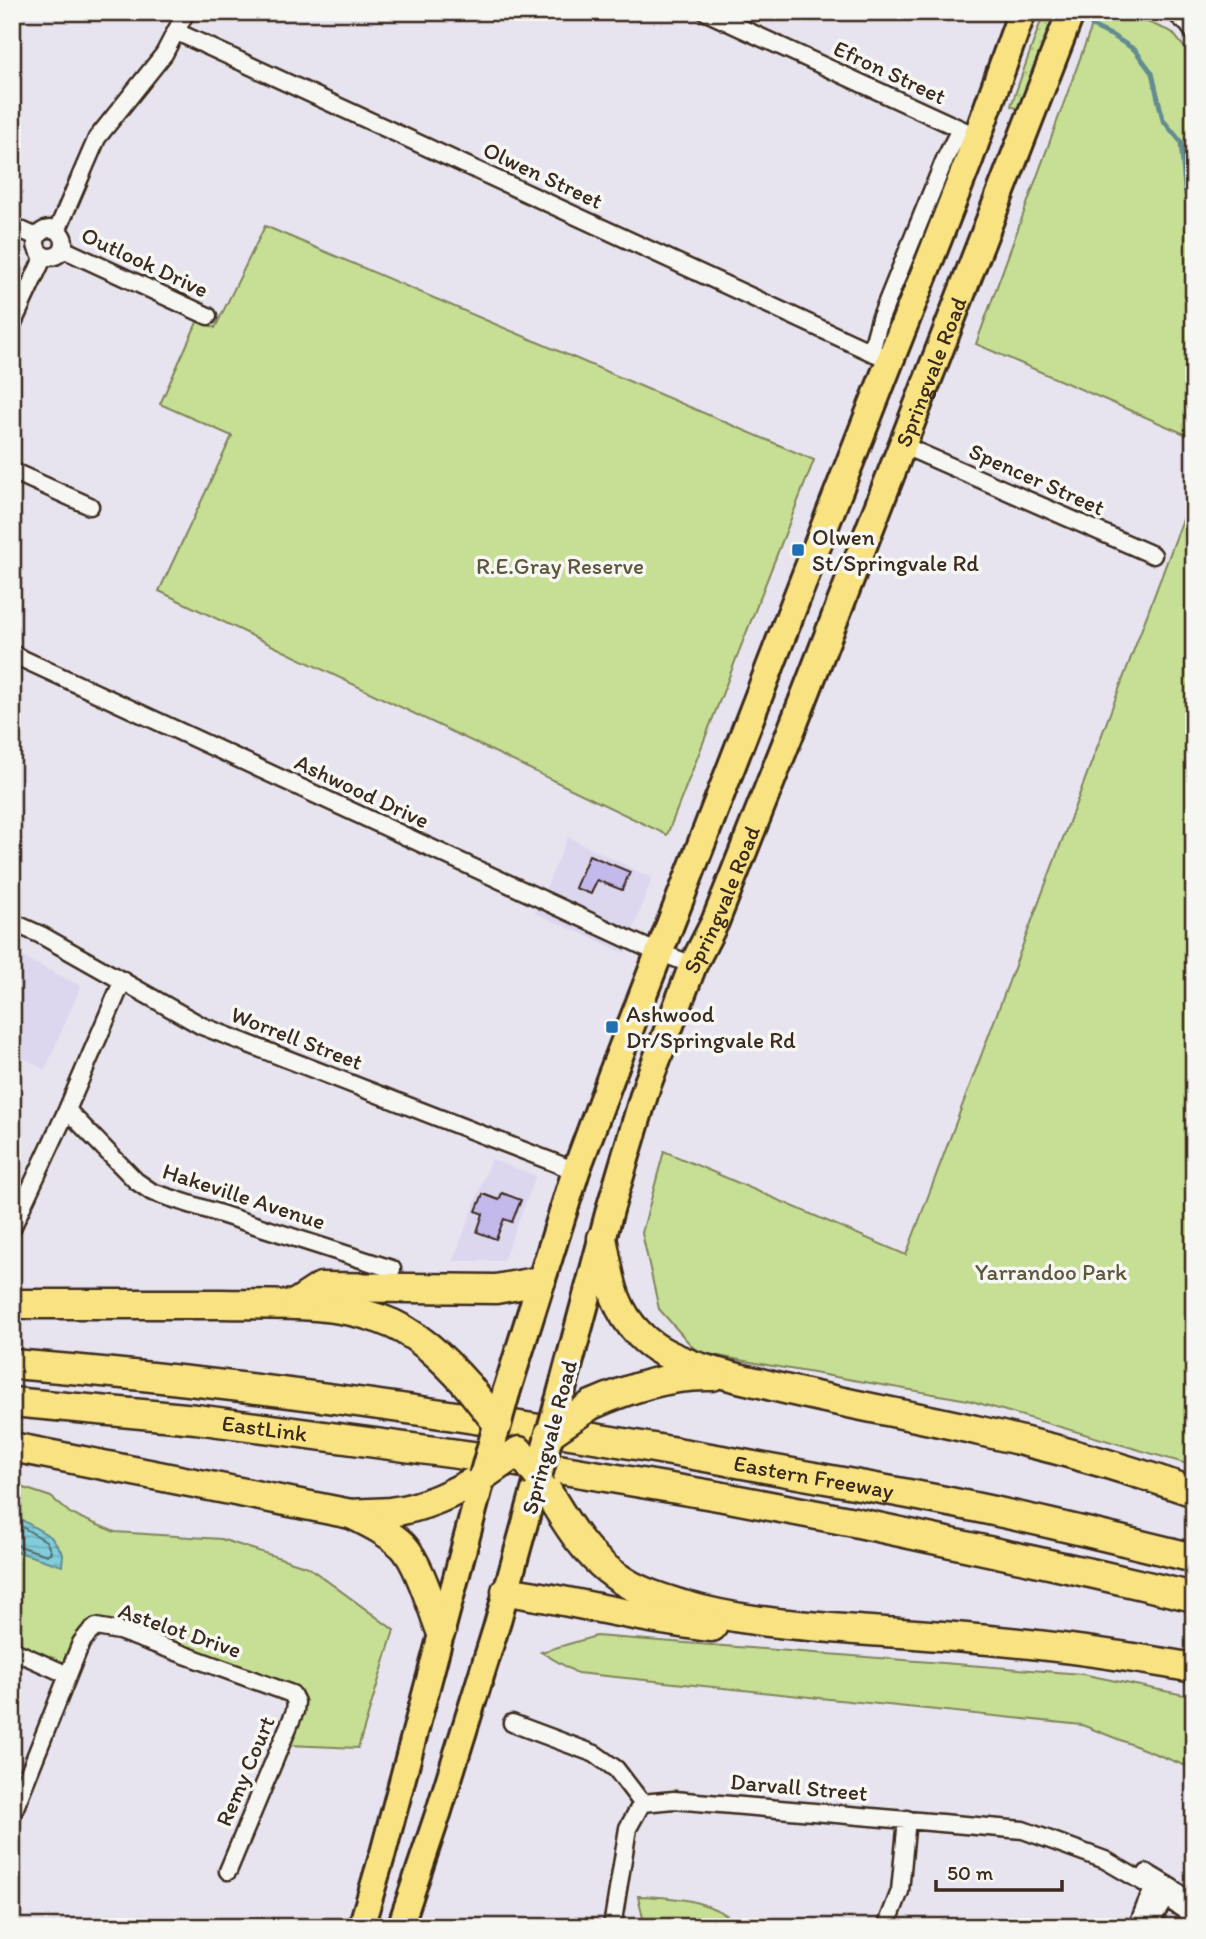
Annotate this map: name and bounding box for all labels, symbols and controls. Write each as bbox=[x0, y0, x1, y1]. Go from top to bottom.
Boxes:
street label: Efron Street bbox=[829, 34, 951, 110]
street label: Olwen Street bbox=[479, 135, 608, 215]
street label: Outlook Drive bbox=[77, 220, 213, 304]
street label: Springvale Road bbox=[889, 292, 973, 451]
street label: Spencer Street bbox=[965, 437, 1109, 521]
place label: Olwen St/Springvale Rd bbox=[812, 523, 979, 577]
marker: Olwen St/Springvale Rd bbox=[790, 542, 806, 558]
park label: R.E.Gray Reserve bbox=[476, 552, 644, 580]
street label: Ashwood Drive bbox=[290, 748, 434, 834]
street label: Springvale Road bbox=[677, 821, 766, 977]
street label: Worrell Street bbox=[227, 1000, 367, 1076]
place label: Ashwood Dr/Springvale Rd bbox=[626, 1000, 796, 1054]
marker: Ashwood Dr/Springvale Rd bbox=[604, 1019, 620, 1035]
street label: Hakeville Avenue bbox=[159, 1157, 329, 1235]
park label: Yarrandoo Park bbox=[975, 1258, 1127, 1286]
street label: Springvale Road bbox=[515, 1356, 583, 1517]
street label: EastLink bbox=[220, 1409, 309, 1448]
street label: Eastern Freeway bbox=[731, 1449, 896, 1505]
street label: Astelot Drive bbox=[115, 1596, 245, 1664]
street label: Remy Court bbox=[209, 1712, 281, 1830]
street label: Darvall Street bbox=[729, 1767, 869, 1807]
scale bar bbox=[936, 1848, 1062, 1892]
text: 50 m bbox=[947, 1860, 994, 1885]

